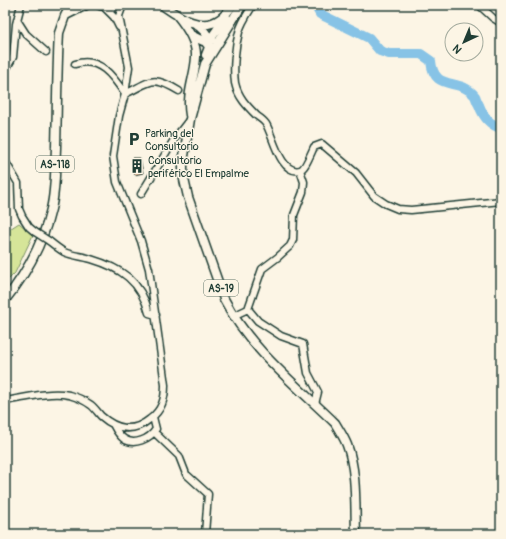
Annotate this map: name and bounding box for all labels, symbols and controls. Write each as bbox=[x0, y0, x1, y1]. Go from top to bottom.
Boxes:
north arrow bbox=[444, 22, 484, 62]
text: N bbox=[450, 41, 465, 56]
place label: Parking del Consultorio bbox=[145, 127, 199, 153]
parking icon: Parking del Consultorio bbox=[126, 131, 142, 147]
place label: Consultorio periférico El Empalme bbox=[148, 154, 249, 180]
road number: AS-118 bbox=[36, 156, 74, 172]
building icon: Consultorio periférico El Empalme bbox=[129, 158, 145, 174]
road number: AS-19 bbox=[204, 280, 238, 296]

